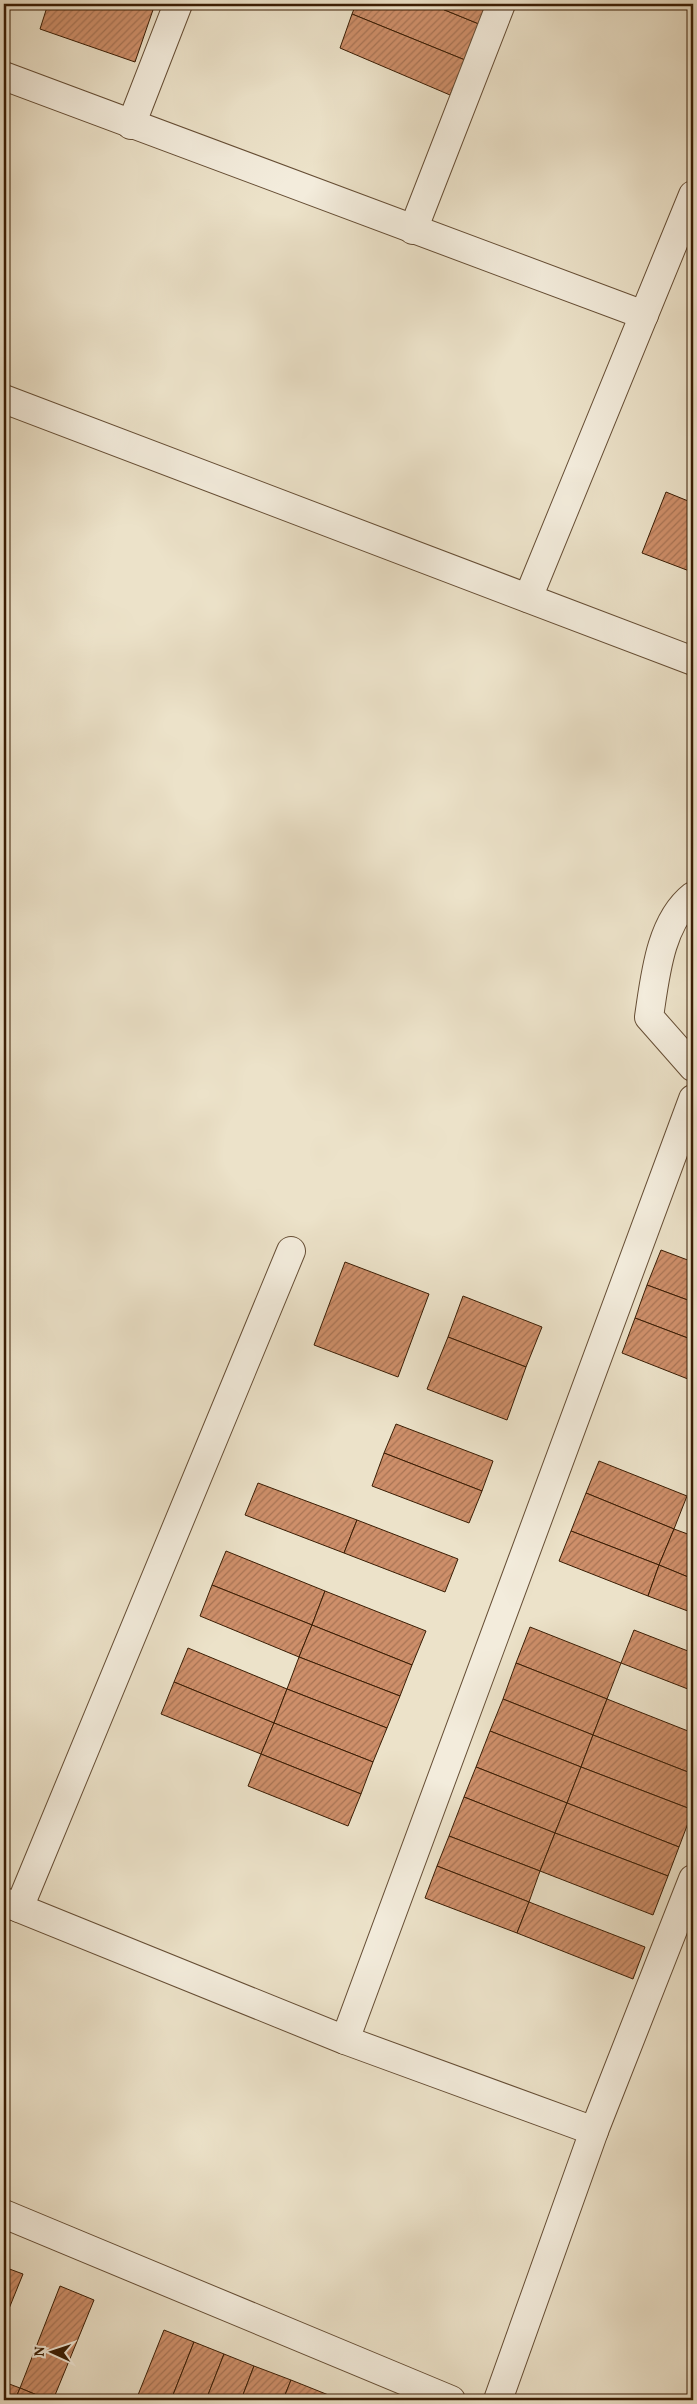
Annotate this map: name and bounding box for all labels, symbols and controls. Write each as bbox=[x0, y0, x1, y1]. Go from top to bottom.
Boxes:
north arrow bbox=[28, 2326, 78, 2376]
text: N bbox=[31, 2346, 50, 2357]

